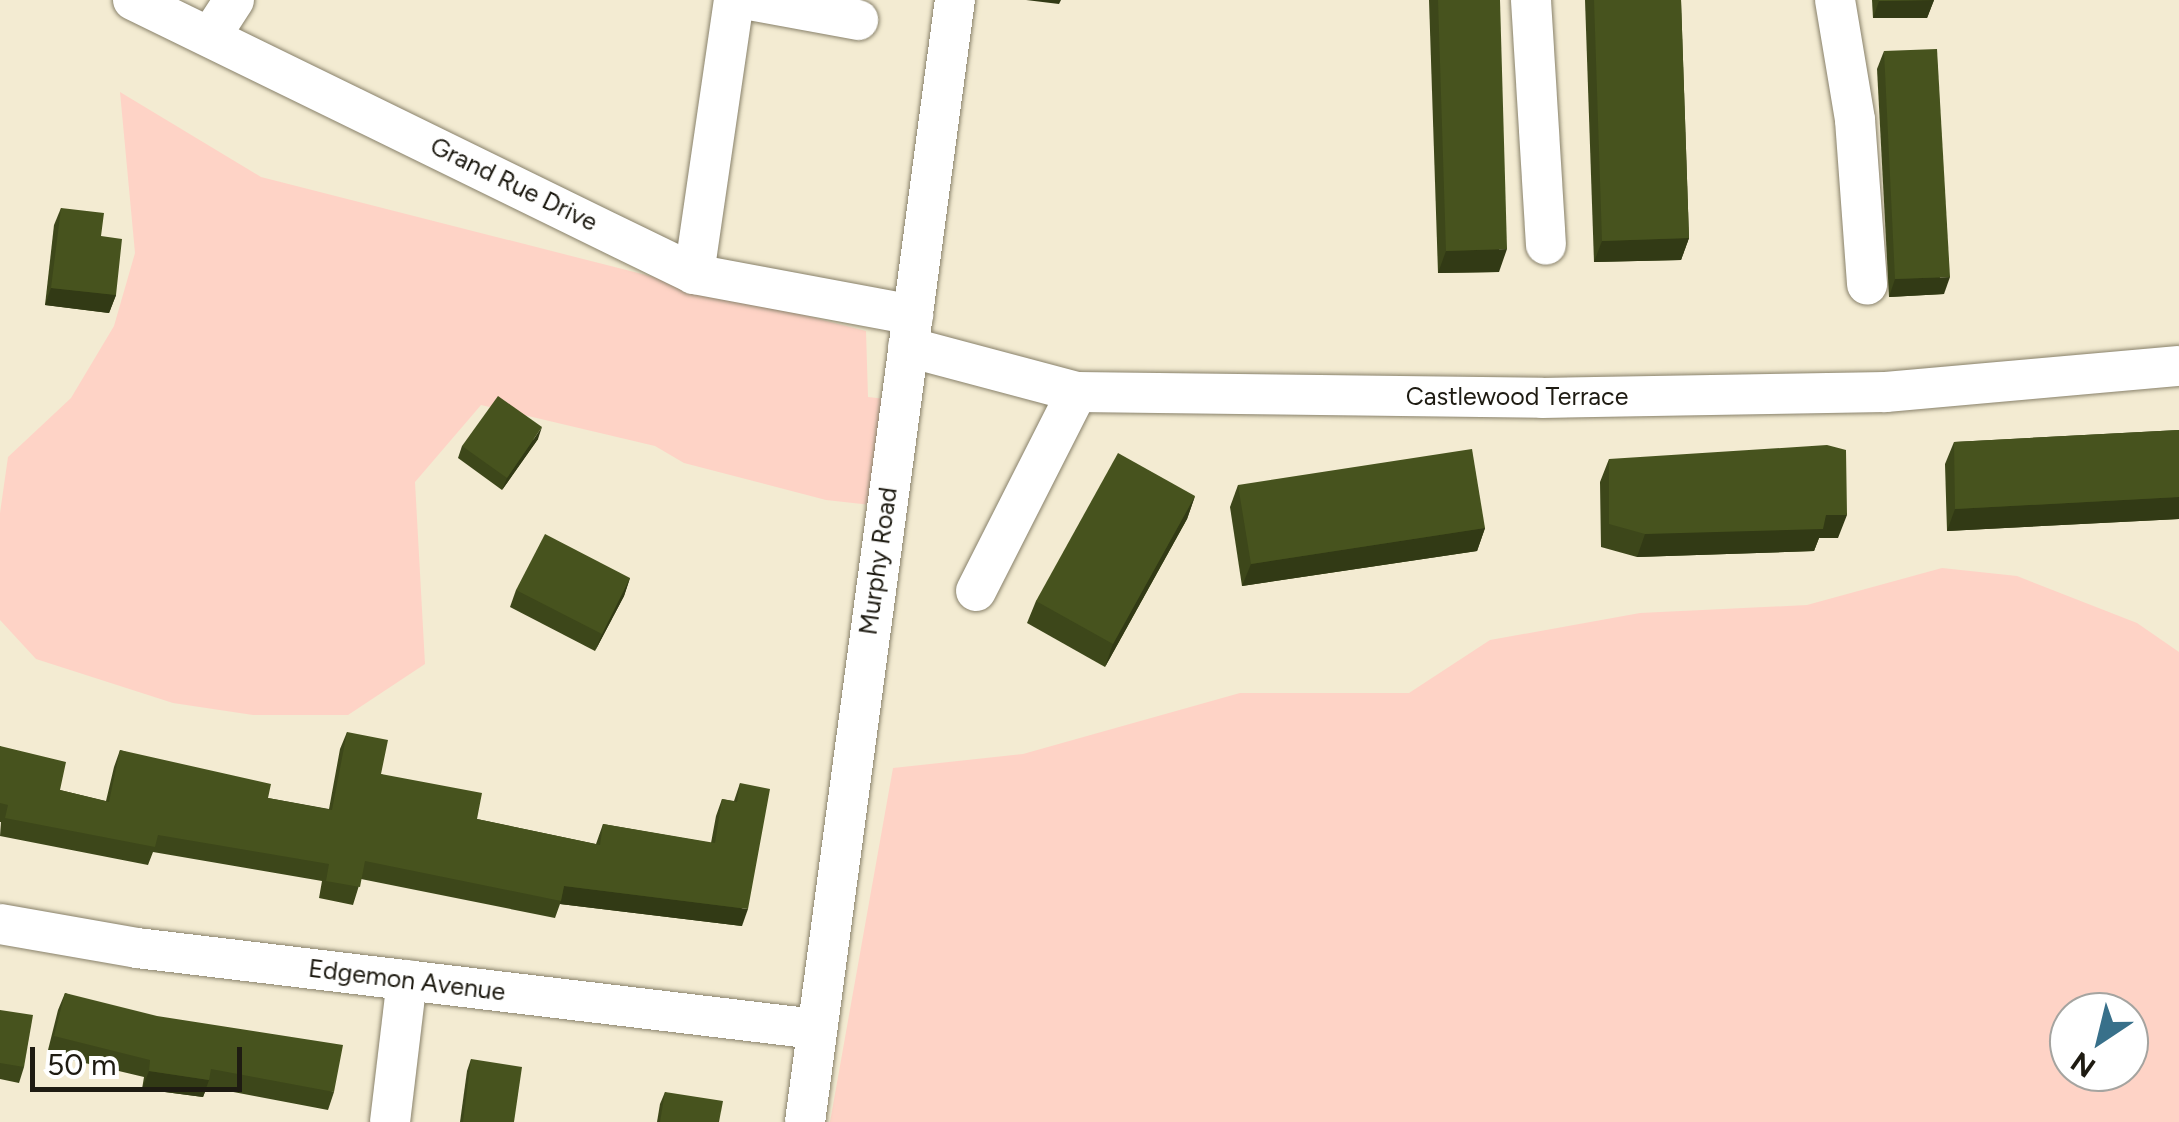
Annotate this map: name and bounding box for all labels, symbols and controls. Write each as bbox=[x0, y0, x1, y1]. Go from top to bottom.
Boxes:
street label: Grand Rue Drive bbox=[426, 131, 602, 237]
street label: Castlewood Terrace bbox=[1406, 381, 1628, 411]
street label: Murphy Road bbox=[853, 485, 903, 637]
street label: Edgemon Avenue bbox=[307, 953, 507, 1007]
north arrow bbox=[2049, 992, 2149, 1092]
scale bar bbox=[35, 1027, 248, 1089]
text: N bbox=[2064, 1045, 2102, 1085]
text: 50 m bbox=[47, 1046, 116, 1083]

